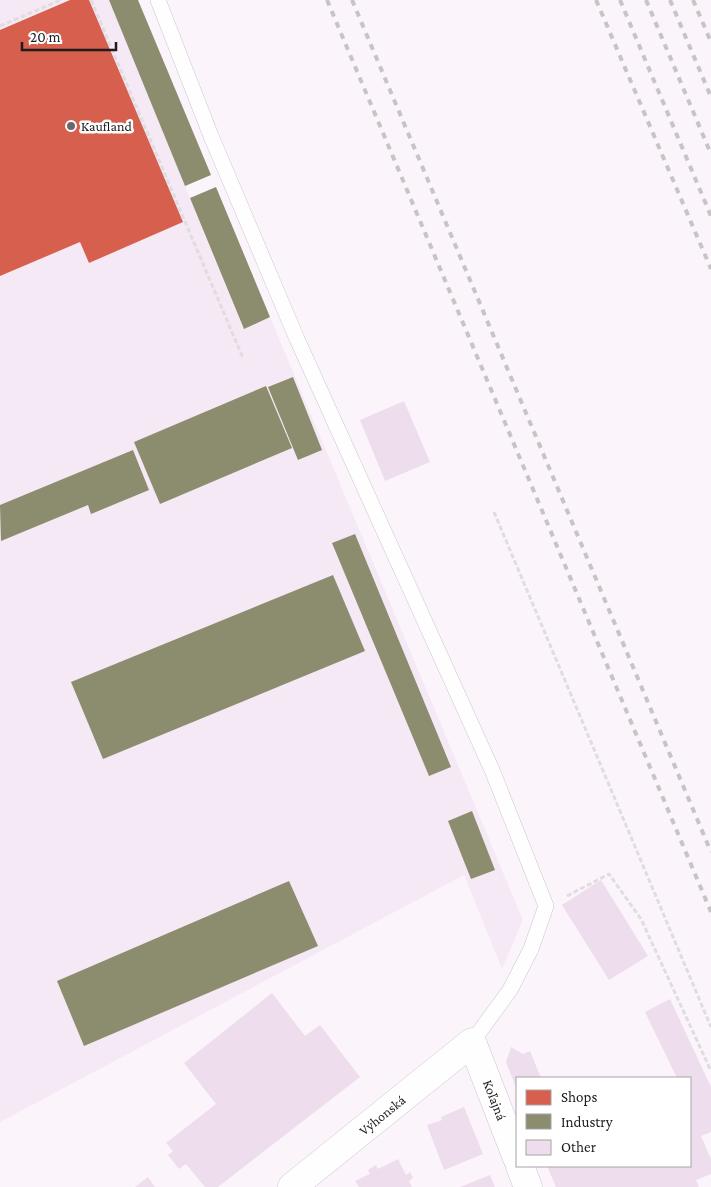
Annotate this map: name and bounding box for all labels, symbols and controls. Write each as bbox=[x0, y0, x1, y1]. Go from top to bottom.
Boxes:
scale bar bbox=[22, 20, 116, 52]
text: 20 m bbox=[30, 29, 61, 45]
place label: Kaufland bbox=[81, 118, 132, 134]
marker: Kaufland bbox=[65, 120, 77, 132]
street label: Koľajná bbox=[479, 1077, 510, 1123]
legend bbox=[516, 1077, 691, 1167]
text: Shops bbox=[561, 1089, 597, 1106]
street label: Výhonská bbox=[356, 1091, 409, 1138]
text: Industry bbox=[561, 1114, 613, 1131]
text: Other bbox=[561, 1139, 597, 1155]

